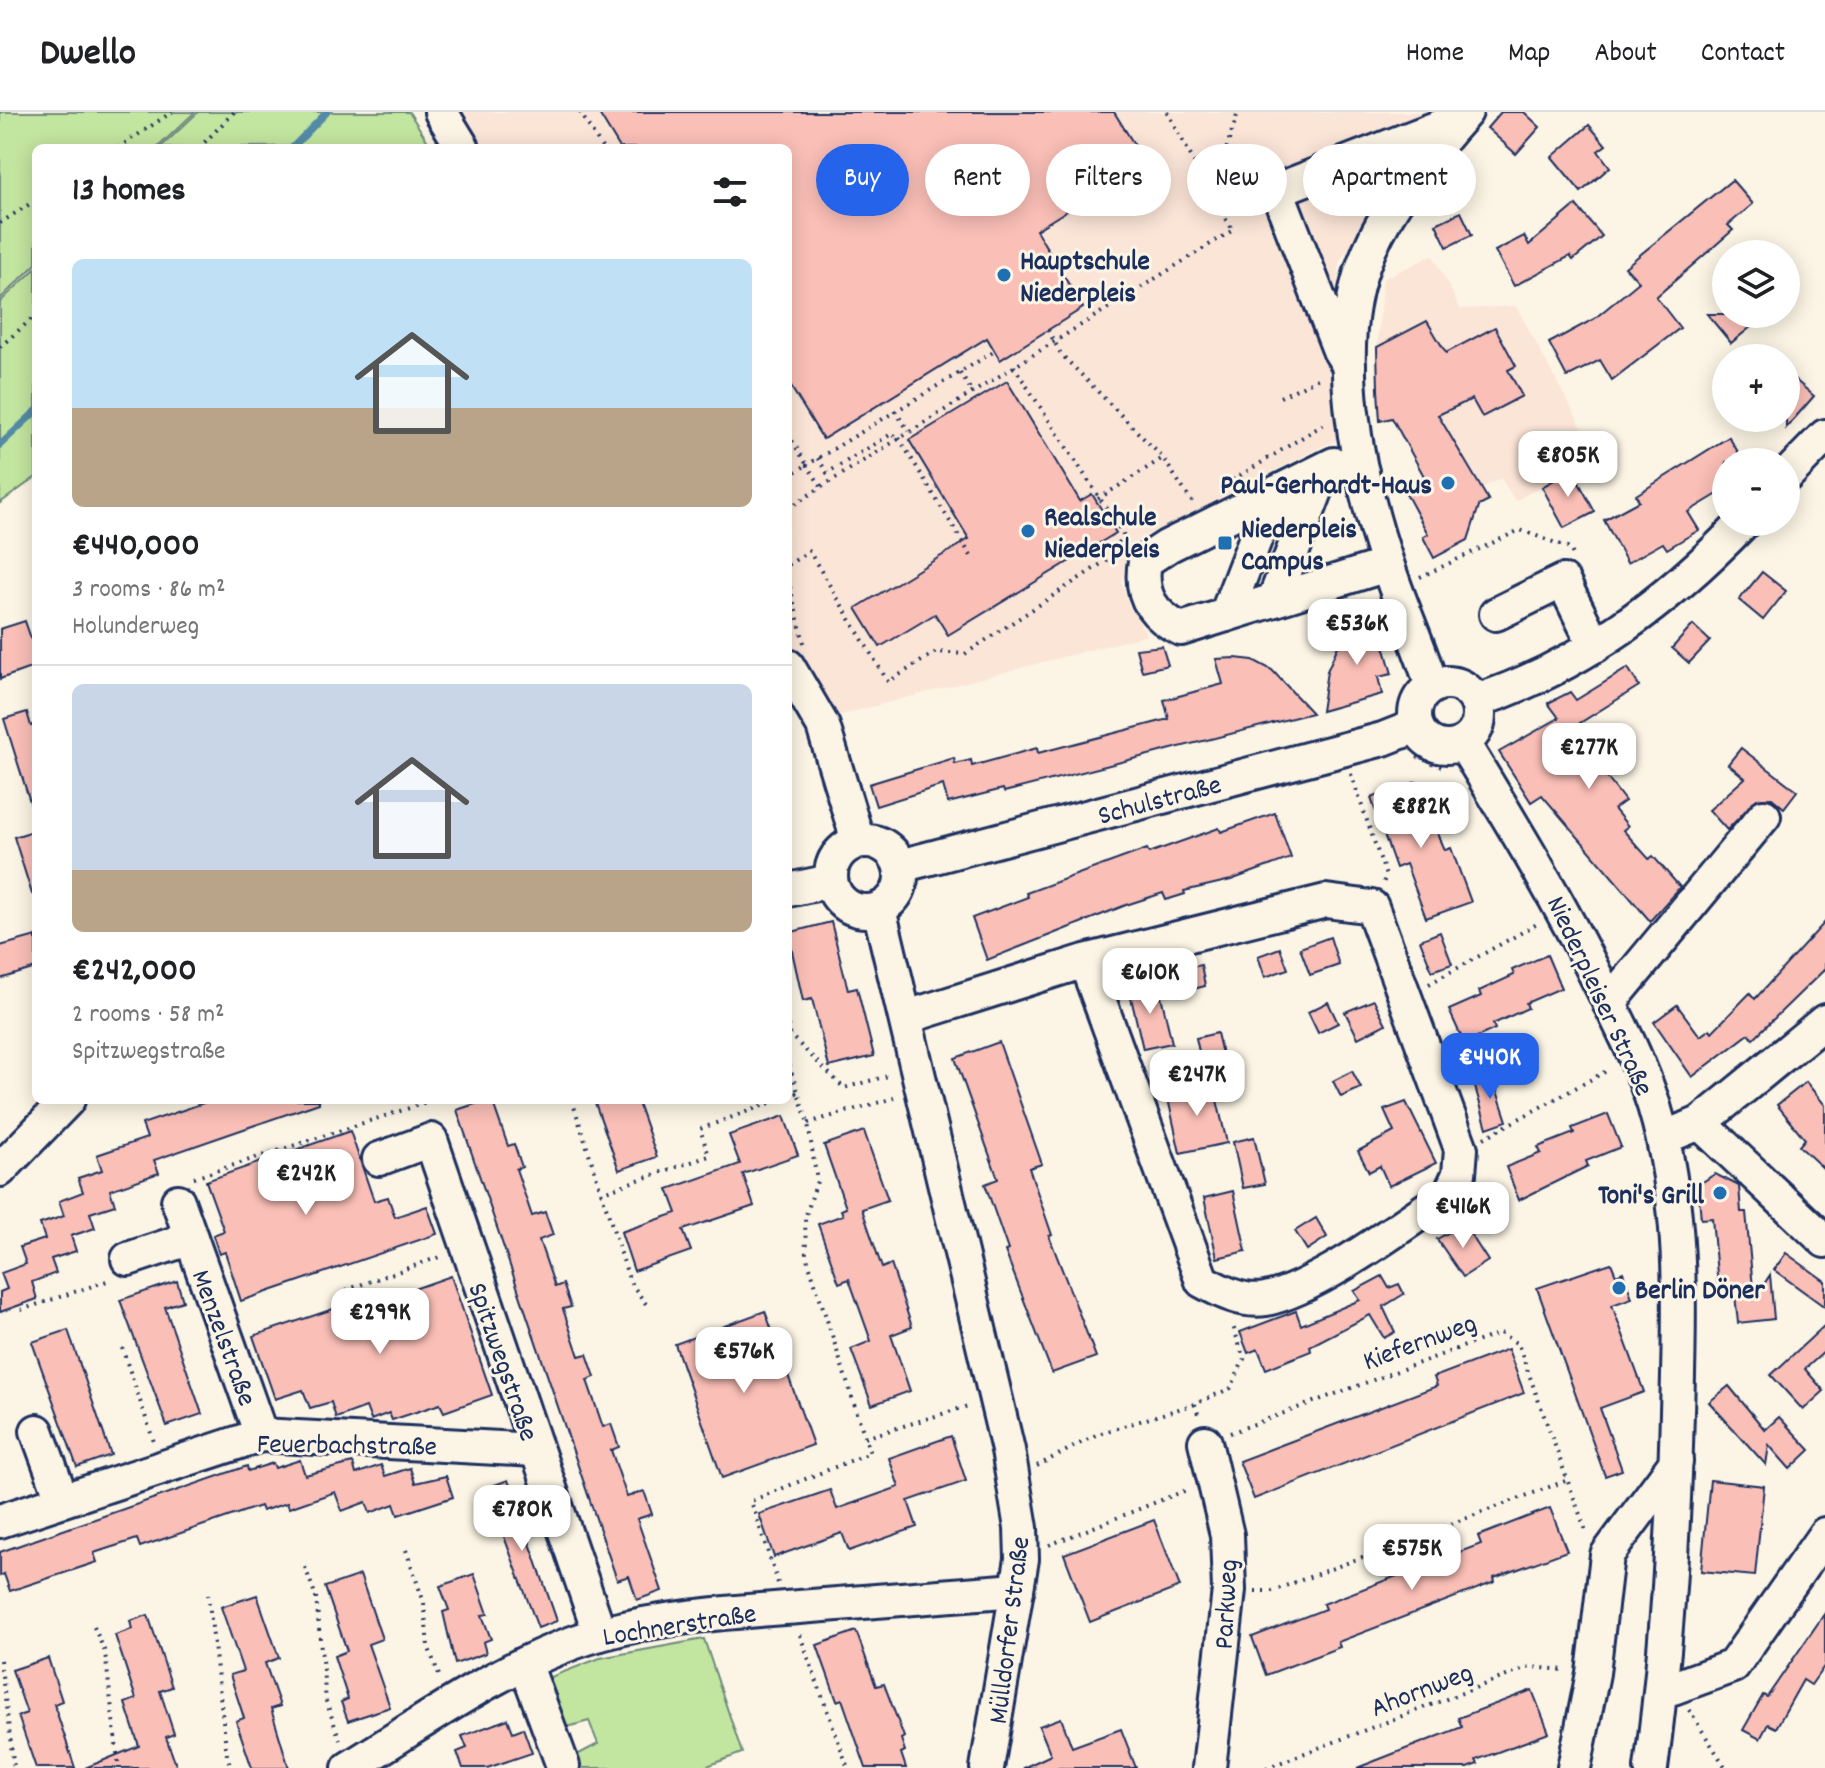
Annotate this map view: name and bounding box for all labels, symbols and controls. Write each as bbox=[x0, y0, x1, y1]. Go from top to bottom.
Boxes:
text: Dwello bbox=[40, 28, 136, 83]
text: Home bbox=[1406, 35, 1464, 75]
text: Map bbox=[1508, 35, 1550, 75]
text: About bbox=[1594, 35, 1657, 75]
text: Contact bbox=[1701, 35, 1785, 75]
chip: Buy bbox=[816, 144, 909, 216]
chip: Rent bbox=[925, 144, 1030, 216]
chip: Filters bbox=[1046, 144, 1171, 216]
chip: New bbox=[1187, 144, 1287, 216]
chip: Apartment bbox=[1303, 144, 1476, 216]
text: 13 homes bbox=[72, 168, 186, 217]
icon: filters bbox=[708, 170, 752, 214]
map controls bbox=[1712, 240, 1800, 536]
button: layers bbox=[1712, 240, 1800, 328]
place label: Hauptschule Niederpleis bbox=[1020, 244, 1150, 316]
marker: Hauptschule Niederpleis bbox=[995, 266, 1013, 284]
icon: home bbox=[340, 311, 484, 455]
button: + bbox=[1712, 344, 1800, 432]
pin: €805K bbox=[1512, 431, 1624, 499]
text: €805K bbox=[1536, 438, 1600, 475]
button: − bbox=[1712, 448, 1800, 536]
place label: Paul-Gerhardt-Haus bbox=[1220, 468, 1432, 508]
marker: Paul-Gerhardt-Haus bbox=[1439, 474, 1457, 492]
place label: Realschule Niederpleis bbox=[1044, 500, 1160, 572]
place label: Niederpleis Campus bbox=[1241, 512, 1357, 584]
marker: Realschule Niederpleis bbox=[1019, 522, 1037, 540]
text: €440,000 bbox=[72, 523, 200, 572]
marker: Niederpleis Campus bbox=[1216, 534, 1234, 552]
text: 3 rooms · 86 m² bbox=[72, 572, 225, 609]
pin: €536K bbox=[1301, 599, 1413, 667]
text: €536K bbox=[1326, 606, 1388, 643]
text: Holunderweg bbox=[72, 609, 199, 646]
pin: €277K bbox=[1533, 723, 1645, 791]
text: €277K bbox=[1560, 730, 1618, 767]
icon: home bbox=[340, 736, 484, 880]
street label: Schulstraße bbox=[1094, 767, 1227, 839]
pin: €882K bbox=[1365, 782, 1477, 850]
text: €882K bbox=[1392, 789, 1450, 826]
street label: Niederpleiser Straße bbox=[1534, 890, 1661, 1104]
text: €242,000 bbox=[72, 948, 197, 997]
pin: €610K bbox=[1094, 948, 1206, 1016]
text: €610K bbox=[1120, 955, 1180, 992]
text: 2 rooms · 58 m² bbox=[72, 997, 225, 1034]
pin: €440K bbox=[1434, 1033, 1546, 1101]
text: Spitzwegstraße bbox=[72, 1034, 225, 1071]
text: €440K bbox=[1459, 1040, 1521, 1077]
pin: €247K bbox=[1141, 1050, 1253, 1118]
text: €247K bbox=[1168, 1057, 1226, 1094]
pin: €242K bbox=[250, 1149, 362, 1217]
text: €242K bbox=[276, 1156, 336, 1193]
place label: Toni's Grill bbox=[1598, 1178, 1704, 1218]
pin: €416K bbox=[1407, 1182, 1519, 1250]
marker: Toni's Grill bbox=[1711, 1184, 1729, 1202]
text: €416K bbox=[1435, 1189, 1491, 1226]
street label: Menzelstraße bbox=[178, 1265, 264, 1413]
place label: Berlin Döner bbox=[1635, 1273, 1765, 1313]
street label: Spitzwegstraße bbox=[454, 1278, 546, 1447]
marker: Berlin Döner bbox=[1610, 1279, 1628, 1297]
pin: €299K bbox=[324, 1288, 436, 1356]
text: €299K bbox=[349, 1295, 411, 1332]
street label: Kiefernweg bbox=[1358, 1306, 1483, 1384]
pin: €576K bbox=[688, 1327, 800, 1395]
text: €576K bbox=[713, 1334, 775, 1371]
street label: Feuerbachstraße bbox=[256, 1426, 437, 1470]
pin: €780K bbox=[466, 1485, 578, 1553]
text: €780K bbox=[491, 1492, 553, 1529]
pin: €575K bbox=[1356, 1524, 1468, 1592]
text: €575K bbox=[1382, 1531, 1442, 1568]
street label: Mülldorfer Straße bbox=[981, 1535, 1043, 1727]
street label: Parkweg bbox=[1207, 1558, 1251, 1650]
street label: Lochnerstraße bbox=[600, 1596, 759, 1660]
street label: Ahornweg bbox=[1366, 1655, 1480, 1730]

